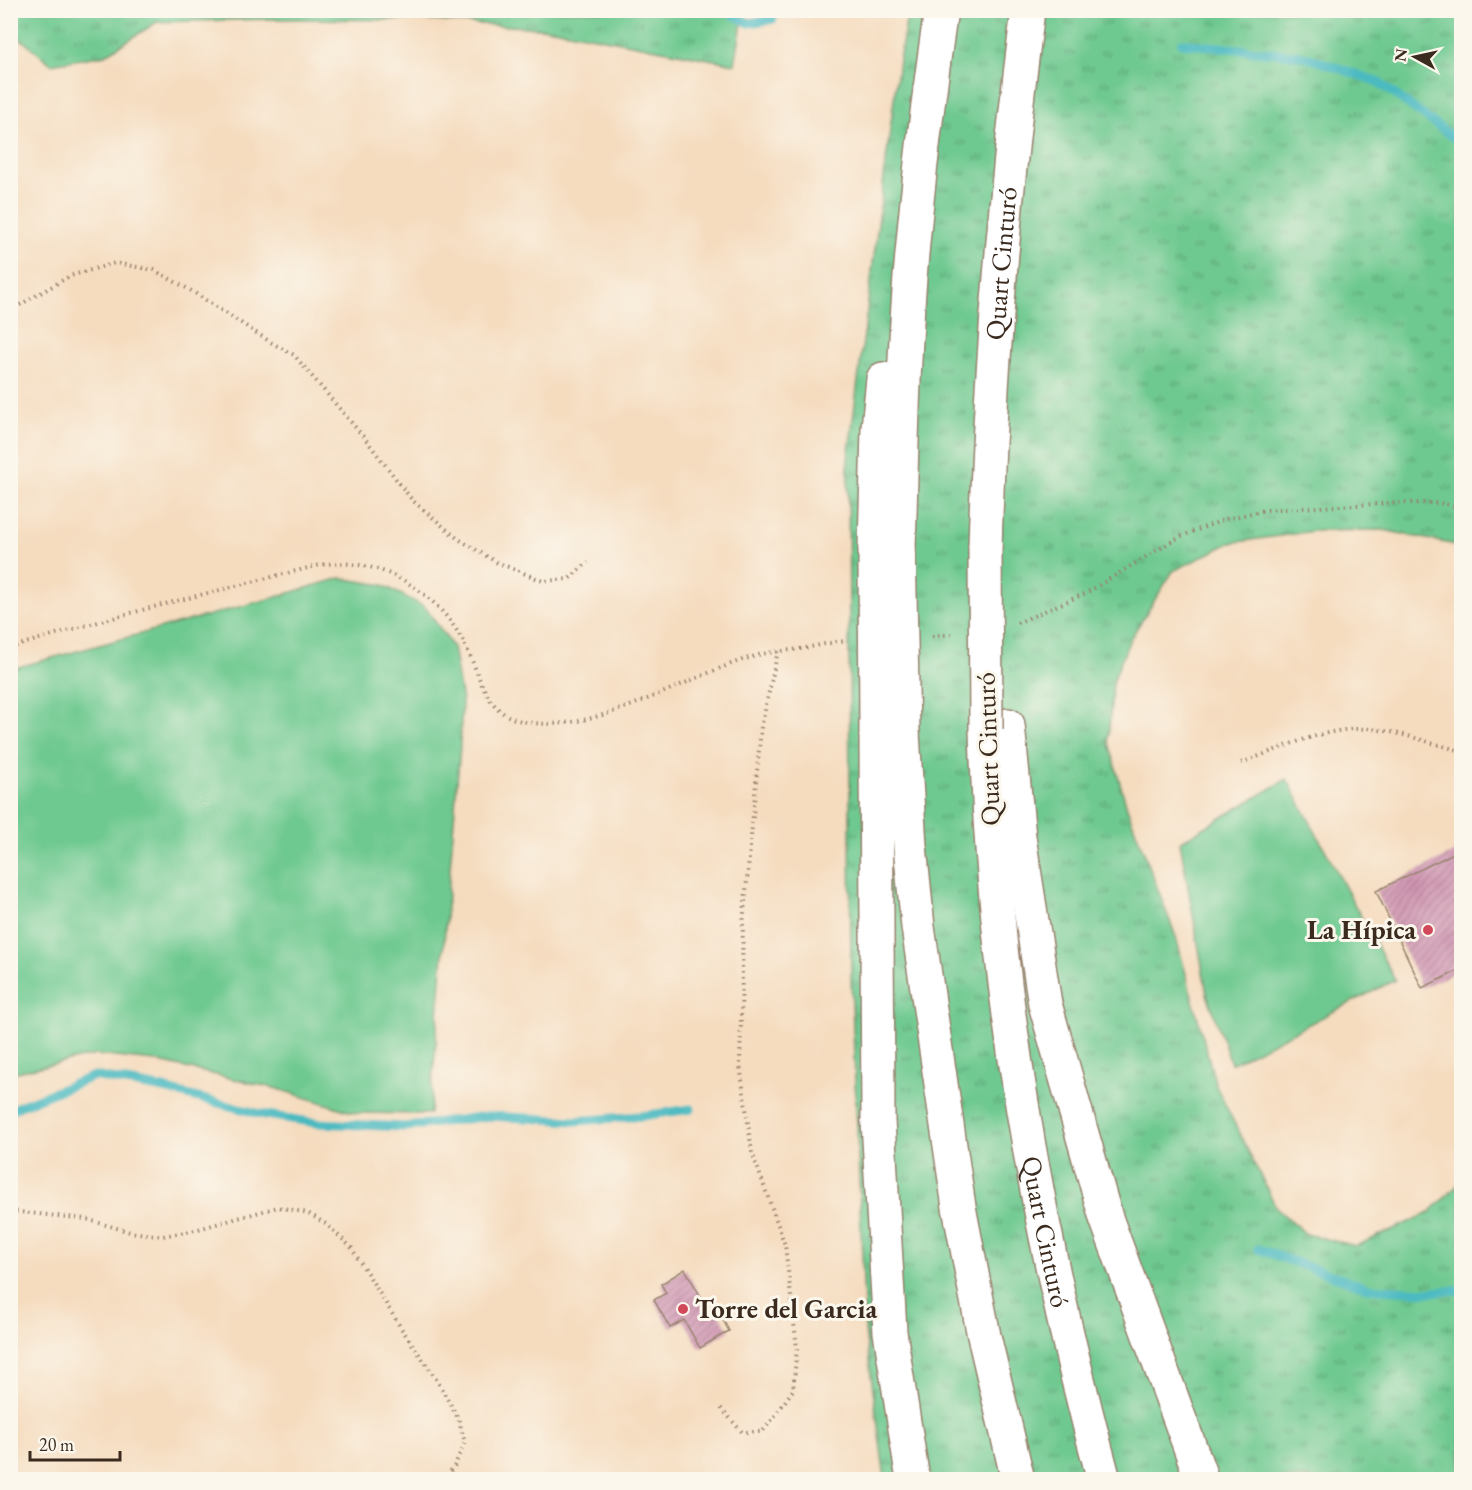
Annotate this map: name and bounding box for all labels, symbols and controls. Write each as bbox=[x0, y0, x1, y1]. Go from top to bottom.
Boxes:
north arrow bbox=[1385, 27, 1445, 87]
text: N bbox=[1389, 47, 1412, 63]
street label: Quart Cinturó bbox=[977, 185, 1025, 341]
street label: Quart Cinturó bbox=[967, 672, 1008, 826]
place label: La Hípica bbox=[1307, 912, 1416, 947]
marker: La Hípica bbox=[1421, 923, 1435, 937]
street label: Quart Cinturó bbox=[1014, 1153, 1079, 1311]
place label: Torre del Garcia bbox=[695, 1291, 877, 1326]
marker: Torre del Garcia bbox=[676, 1302, 690, 1316]
scale bar bbox=[30, 1424, 120, 1462]
text: 20 m bbox=[39, 1433, 74, 1456]

